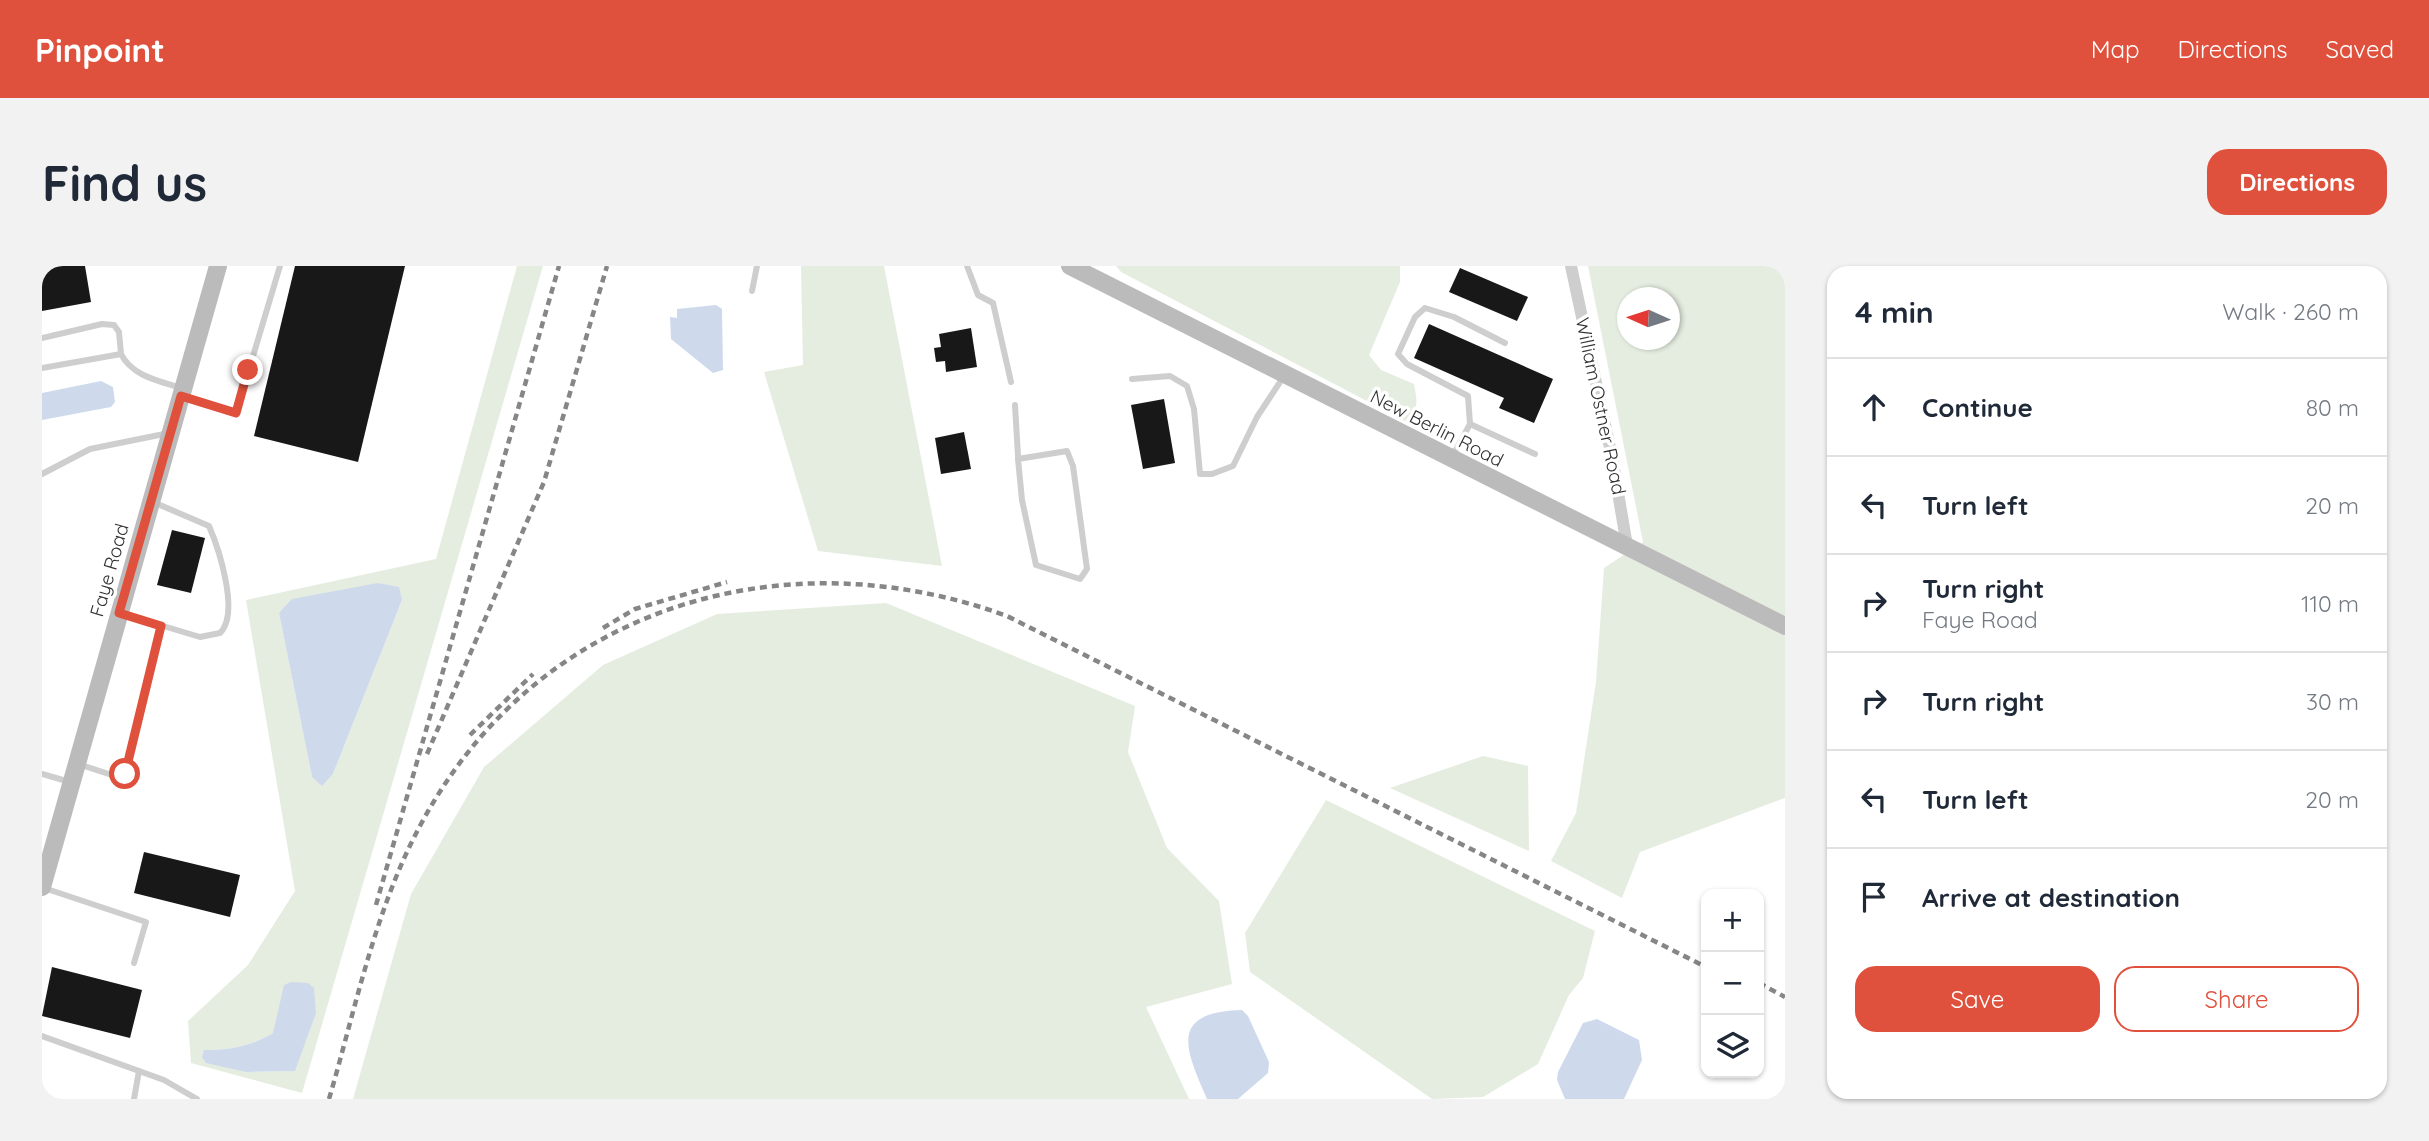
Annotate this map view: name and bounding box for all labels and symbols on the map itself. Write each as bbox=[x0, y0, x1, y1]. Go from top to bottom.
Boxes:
north arrow bbox=[1617, 287, 1680, 350]
street label: William Ostner Road bbox=[1570, 315, 1632, 497]
route end bbox=[232, 354, 263, 385]
street label: New Berlin Road bbox=[1366, 384, 1508, 472]
street label: Faye Road bbox=[84, 521, 134, 619]
route start bbox=[109, 758, 140, 789]

